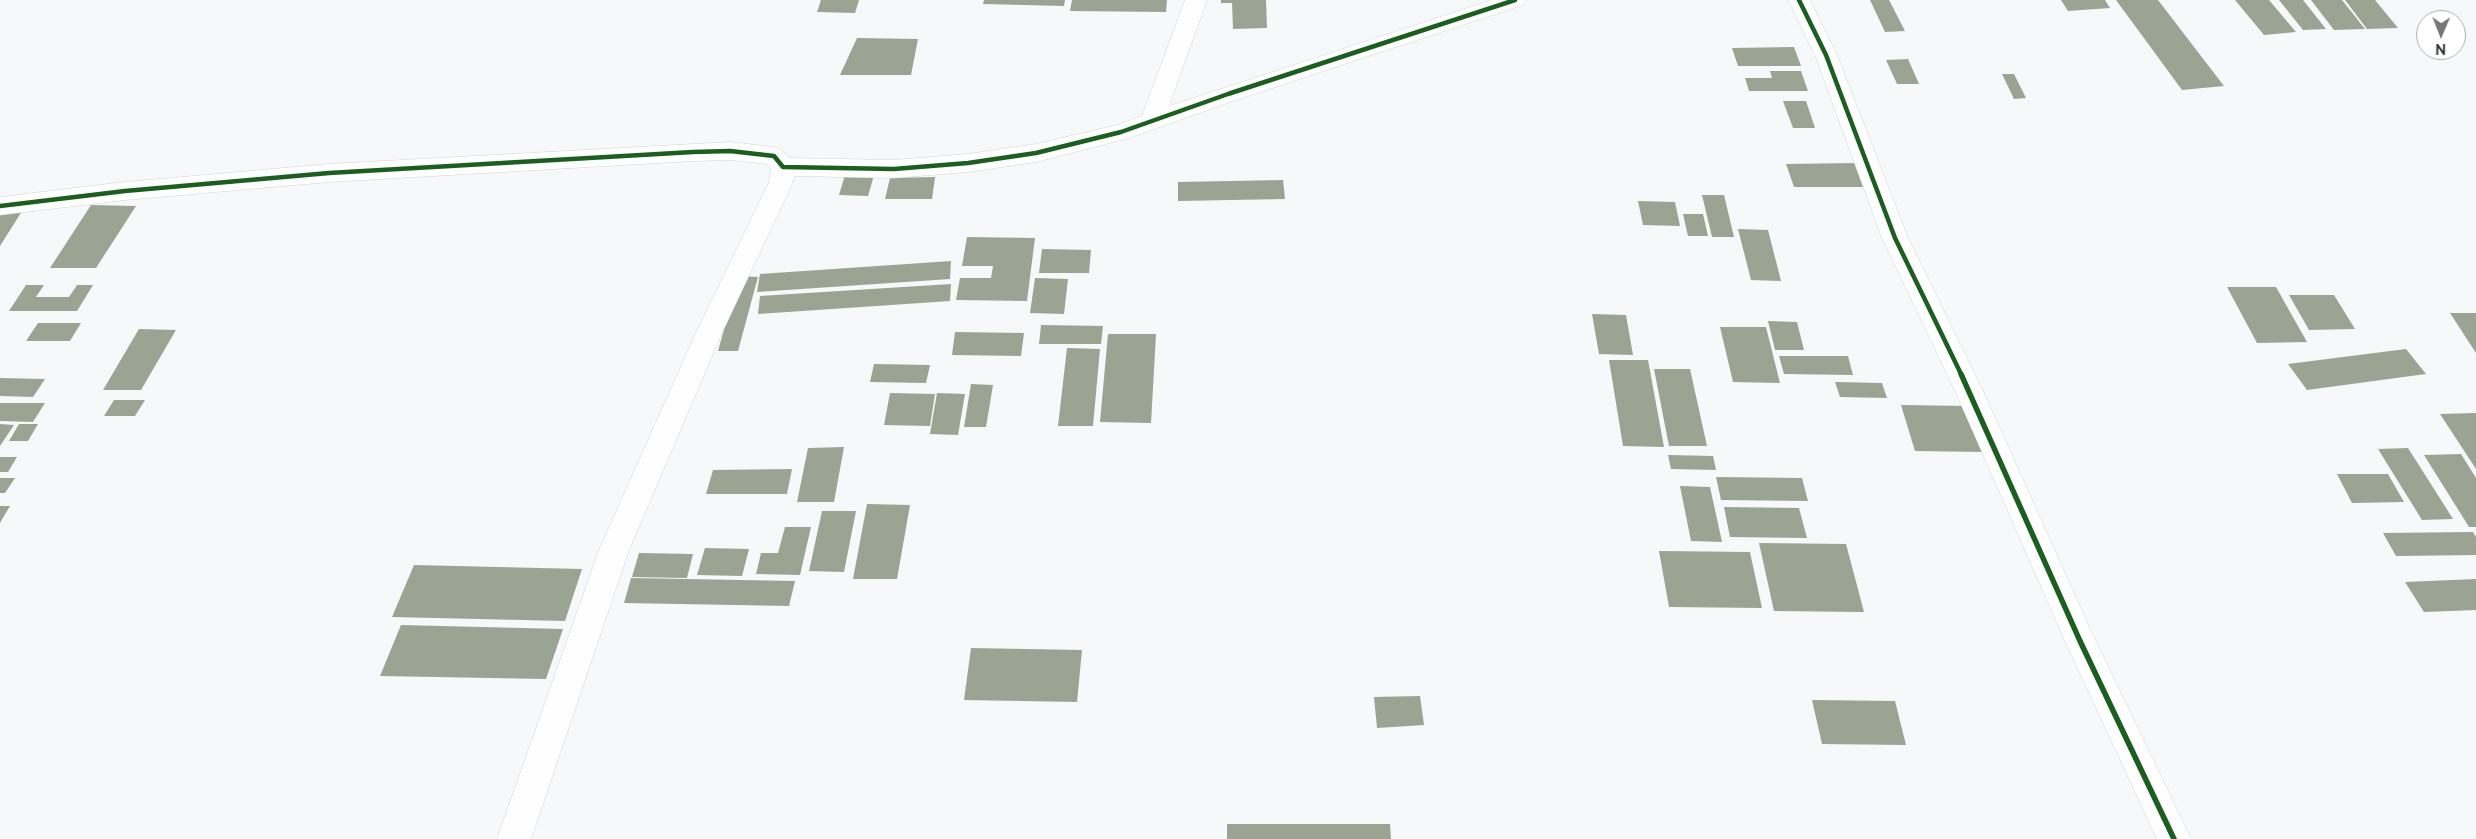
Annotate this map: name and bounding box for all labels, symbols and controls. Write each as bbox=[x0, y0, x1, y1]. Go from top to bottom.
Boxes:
north arrow bbox=[2416, 10, 2466, 60]
text: N bbox=[2435, 41, 2446, 57]

